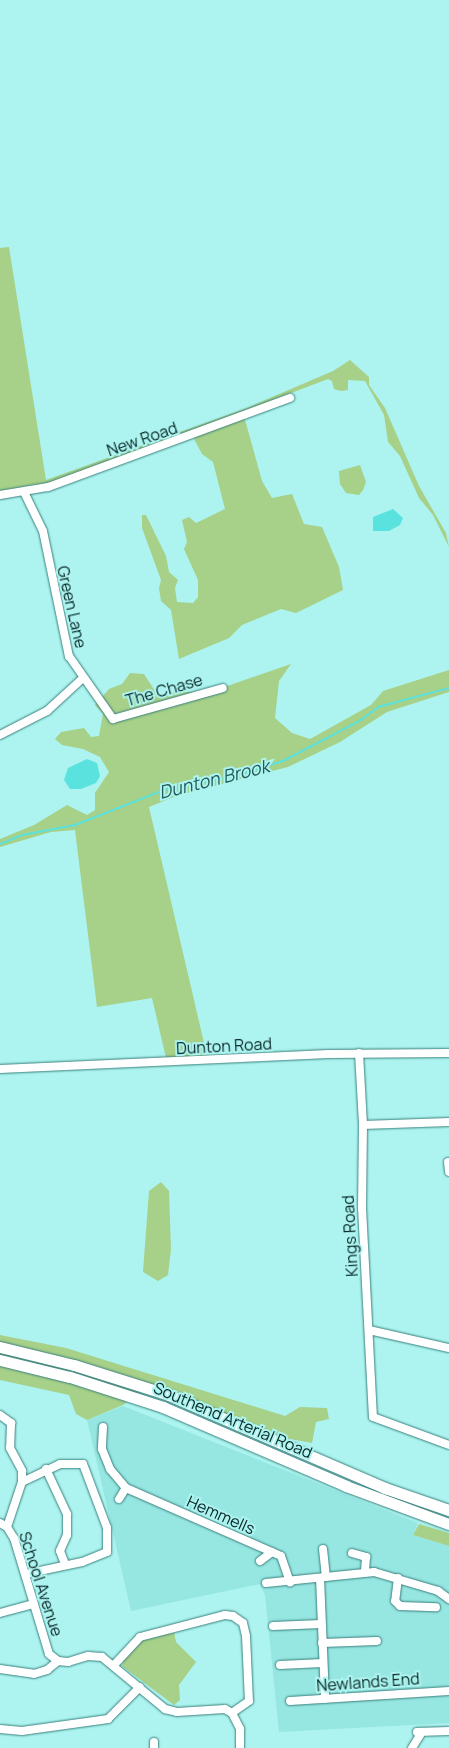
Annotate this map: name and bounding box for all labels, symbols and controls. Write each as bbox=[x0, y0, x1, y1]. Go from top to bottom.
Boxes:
street label: New Road bbox=[104, 418, 180, 460]
street label: Green Lane bbox=[53, 564, 91, 650]
street label: The Chase bbox=[123, 670, 205, 710]
water label: Dunton Brook bbox=[157, 755, 271, 803]
street label: Dunton Road bbox=[176, 1034, 272, 1058]
street label: Kings Road bbox=[338, 1195, 362, 1277]
street label: Southend Arterial Road bbox=[151, 1378, 315, 1462]
street label: Hemmells bbox=[184, 1492, 258, 1538]
street label: School Avenue bbox=[15, 1529, 67, 1639]
street label: Newlands End bbox=[316, 1669, 420, 1695]

